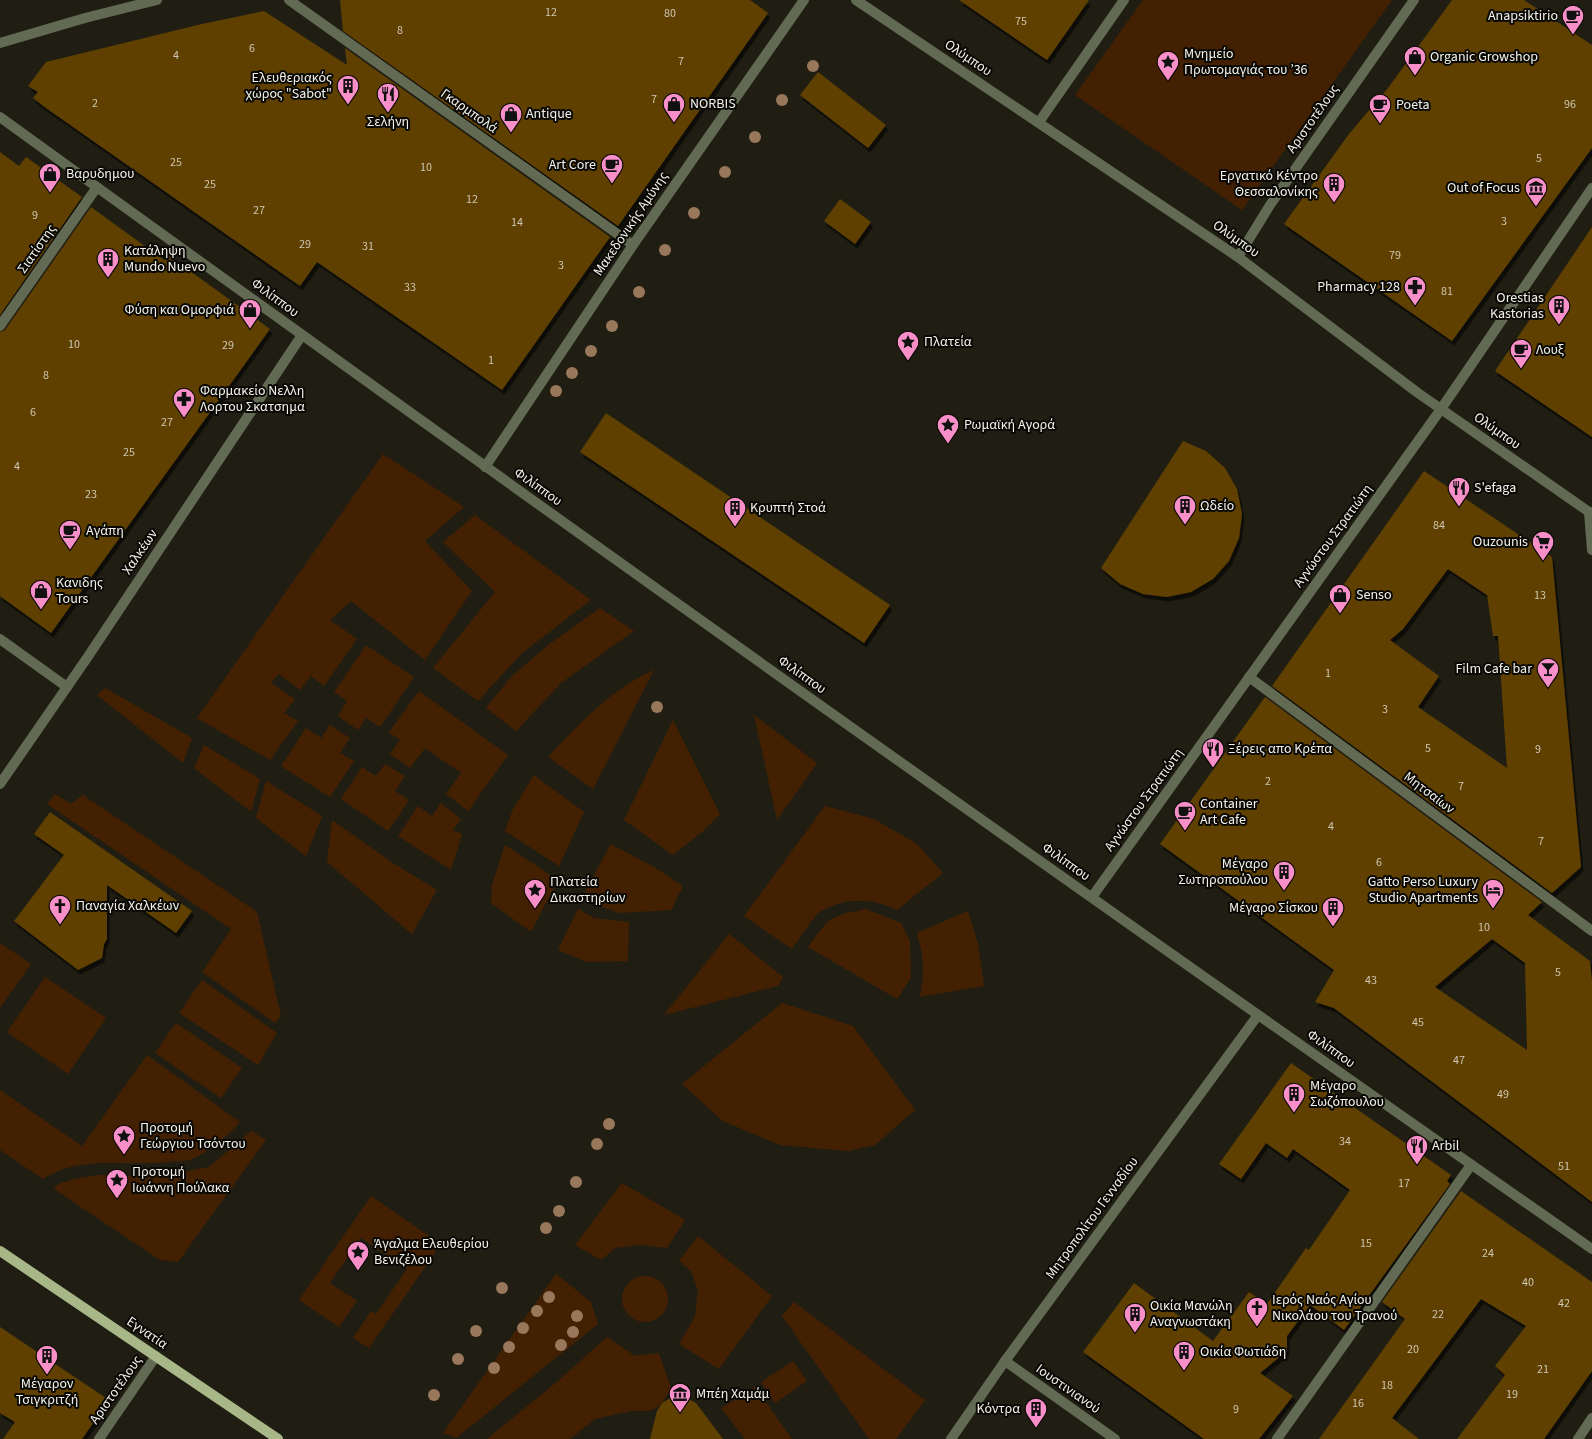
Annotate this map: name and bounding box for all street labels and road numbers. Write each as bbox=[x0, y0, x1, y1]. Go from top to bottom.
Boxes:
street label: Ολύμπου bbox=[940, 35, 996, 81]
street label: Αριστοτέλους bbox=[1282, 80, 1344, 158]
street label: Γκαρμπολά bbox=[436, 84, 502, 138]
street label: Μακεδονικής Αμύνης bbox=[589, 168, 673, 280]
street label: Ολύμπου bbox=[1208, 216, 1264, 262]
street label: Σιατίστης bbox=[13, 220, 61, 278]
street label: Φιλίππου bbox=[247, 274, 303, 322]
street label: Ολύμπου bbox=[1469, 408, 1525, 454]
street label: Φιλίππου bbox=[510, 463, 566, 511]
street label: Αγνώστου Στρατιώτη bbox=[1289, 480, 1377, 592]
street label: Χαλκέων bbox=[117, 525, 163, 579]
street label: Φιλίππου bbox=[774, 651, 830, 699]
street label: Αγνώστου Στρατιώτη bbox=[1100, 744, 1188, 856]
street label: Μητσαίων bbox=[1399, 767, 1459, 819]
street label: Φιλίππου bbox=[1038, 838, 1094, 886]
street label: Φιλίππου bbox=[1303, 1025, 1359, 1073]
street label: Μητροπολίτου Γενναδίου bbox=[1041, 1153, 1143, 1283]
street label: Εγνατία bbox=[122, 1312, 172, 1354]
street label: Αριστοτέλους bbox=[85, 1351, 147, 1429]
street label: Ιουστινιανού bbox=[1032, 1359, 1104, 1419]

